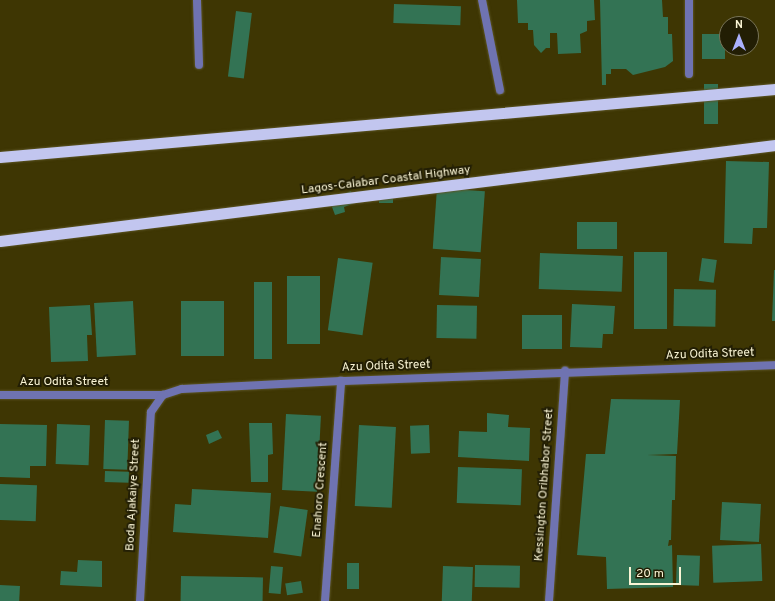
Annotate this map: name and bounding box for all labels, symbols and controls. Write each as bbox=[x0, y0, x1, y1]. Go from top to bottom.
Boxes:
north arrow bbox=[719, 16, 759, 56]
text: N bbox=[735, 18, 743, 32]
street label: Lagos-Calabar Coastal Highway bbox=[301, 163, 471, 199]
street label: Azu Odita Street bbox=[665, 346, 755, 364]
street label: Azu Odita Street bbox=[341, 358, 431, 376]
street label: Azu Odita Street bbox=[20, 376, 108, 390]
street label: Kessington Oribhabor Street bbox=[532, 408, 558, 562]
street label: Boda Ajakaiye Street bbox=[124, 438, 144, 552]
street label: Enahoro Crescent bbox=[310, 442, 332, 538]
scale bar bbox=[631, 559, 683, 585]
text: 20 m bbox=[636, 566, 664, 582]

